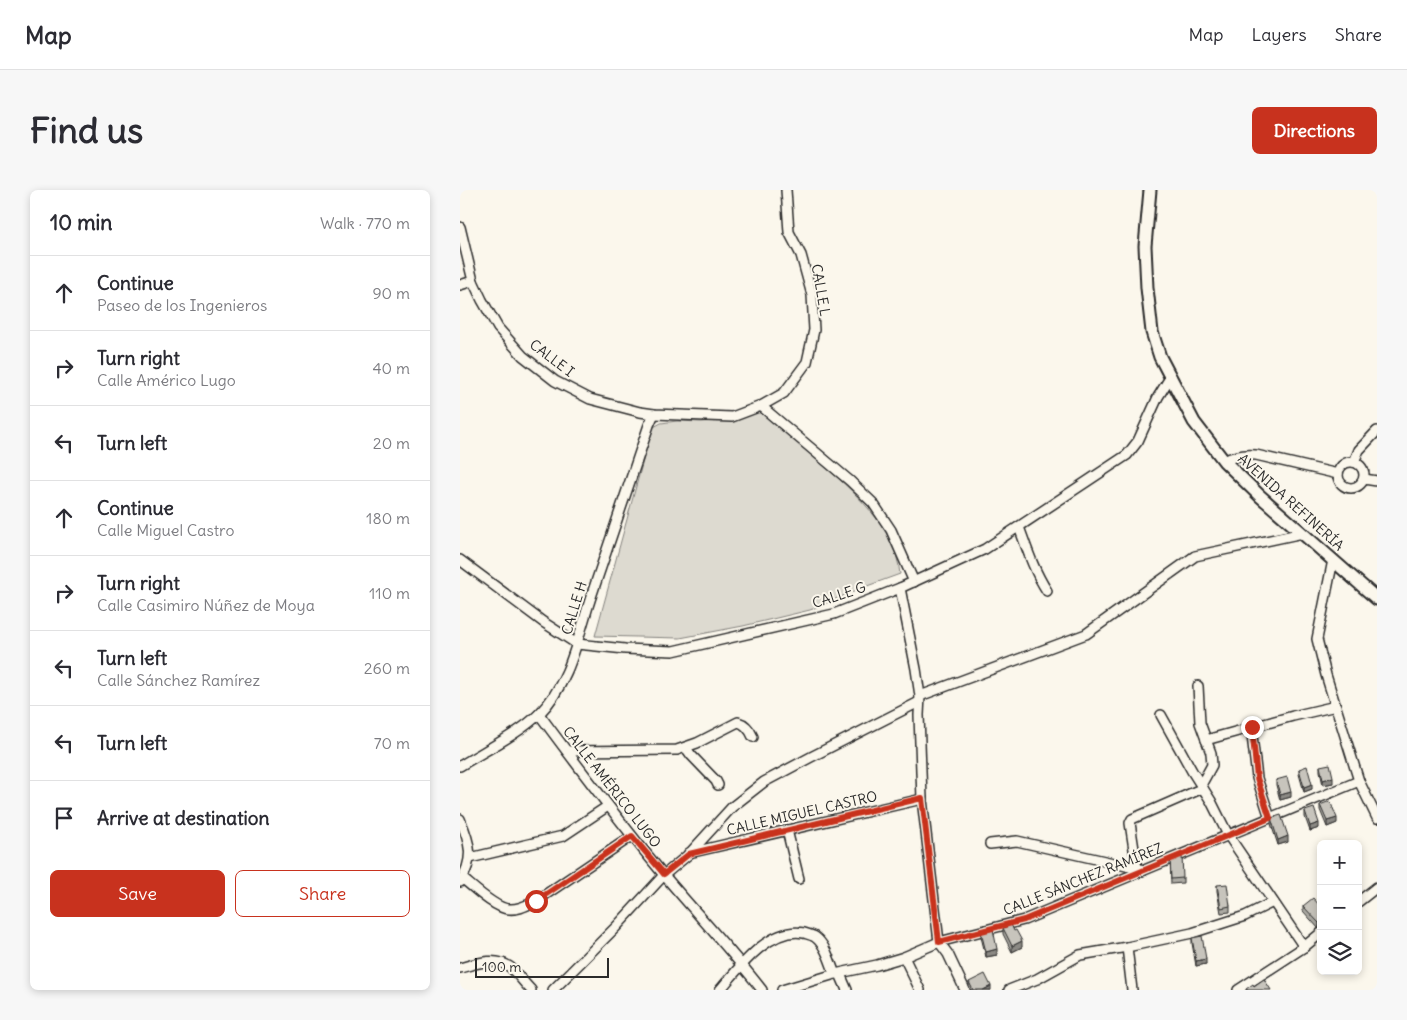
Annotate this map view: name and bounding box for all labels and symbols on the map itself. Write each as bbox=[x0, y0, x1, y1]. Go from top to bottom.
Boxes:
street label: CALLE L bbox=[808, 263, 834, 318]
street label: CALLE I bbox=[526, 335, 578, 381]
street label: AVENIDA REFINERÍA bbox=[1234, 450, 1348, 554]
street label: CALLE G bbox=[810, 578, 868, 612]
street label: CALLE H bbox=[557, 579, 591, 637]
route end bbox=[1241, 716, 1264, 739]
street label: CALLE AMÉRICO LUGO bbox=[559, 723, 665, 851]
street label: CALLE MIGUEL CASTRO bbox=[725, 787, 879, 839]
street label: CALLE SÁNCHEZ RAMÍREZ bbox=[1001, 839, 1165, 919]
route start bbox=[525, 890, 548, 913]
scale bar bbox=[475, 955, 609, 978]

